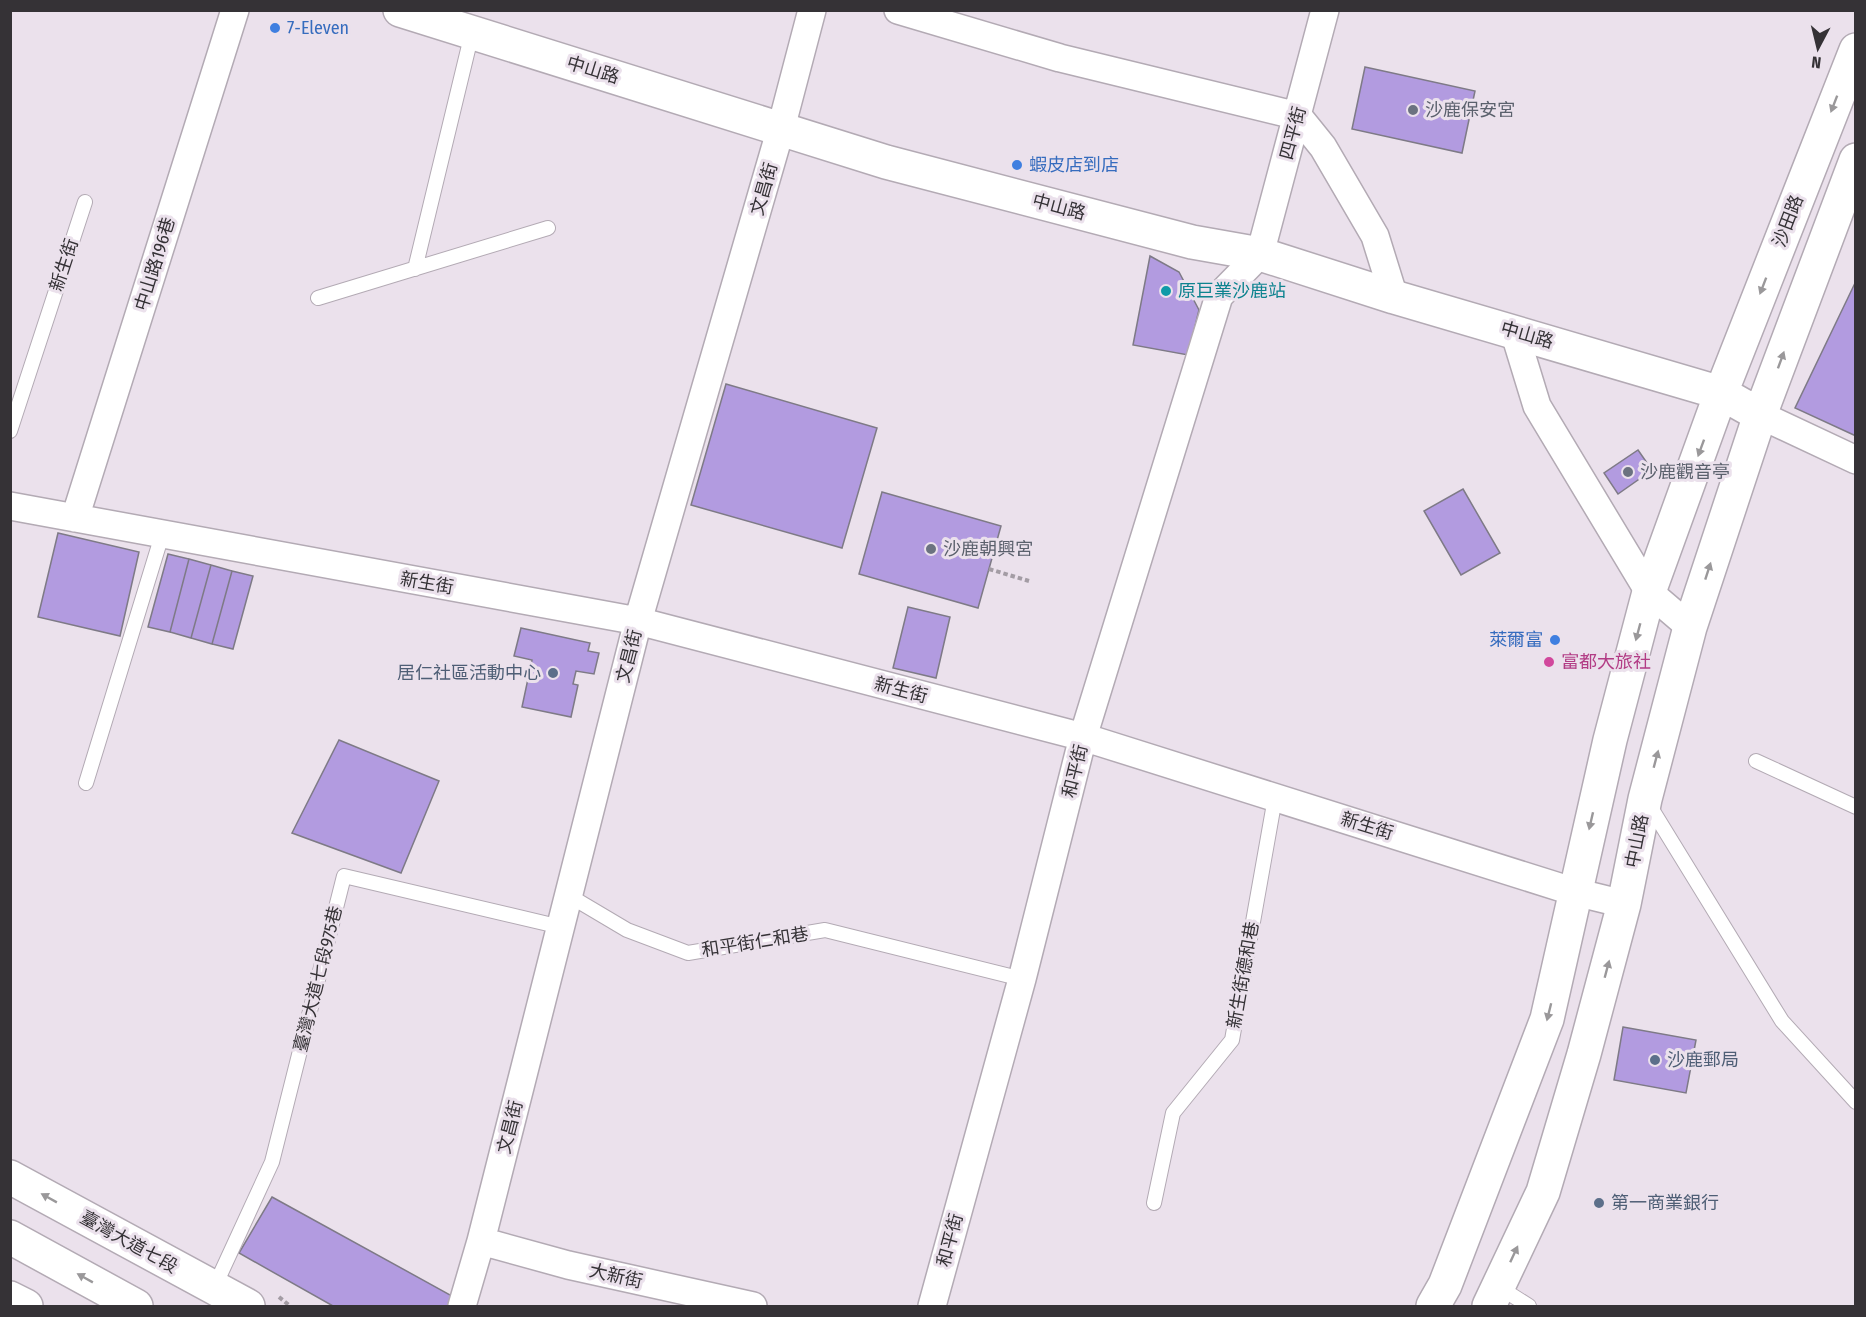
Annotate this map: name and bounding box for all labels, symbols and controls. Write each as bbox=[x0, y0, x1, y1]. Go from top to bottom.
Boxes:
place label: 7-Eleven bbox=[287, 17, 349, 39]
north arrow bbox=[1788, 18, 1848, 78]
marker: 7-Eleven bbox=[268, 21, 282, 35]
street label: 中山路 bbox=[564, 52, 622, 88]
text: N bbox=[1810, 52, 1822, 72]
one-way arrow bbox=[1829, 95, 1838, 113]
place label: 沙鹿保安宮 bbox=[1425, 99, 1515, 121]
marker: 沙鹿保安宮 bbox=[1406, 103, 1420, 117]
street label: 四平街 bbox=[1275, 104, 1311, 162]
place label: 蝦皮店到店 bbox=[1029, 154, 1119, 176]
marker: 蝦皮店到店 bbox=[1010, 158, 1024, 172]
street label: 文昌街 bbox=[746, 160, 782, 218]
street label: 中山路 bbox=[1030, 189, 1088, 225]
street label: 沙田路 bbox=[1768, 192, 1808, 250]
street label: 中山路196巷 bbox=[130, 215, 180, 313]
street label: 新生街 bbox=[45, 236, 83, 294]
one-way arrow bbox=[1758, 277, 1768, 295]
place label: 原巨業沙鹿站 bbox=[1178, 280, 1286, 302]
marker: 原巨業沙鹿站 bbox=[1159, 284, 1173, 298]
street label: 中山路 bbox=[1498, 317, 1556, 353]
one-way arrow bbox=[1776, 351, 1786, 369]
one-way arrow bbox=[1696, 439, 1706, 457]
place label: 沙鹿觀音亭 bbox=[1640, 461, 1730, 483]
marker: 沙鹿觀音亭 bbox=[1621, 465, 1635, 479]
place label: 沙鹿朝興宮 bbox=[943, 538, 1033, 560]
marker: 沙鹿朝興宮 bbox=[924, 542, 938, 556]
one-way arrow bbox=[1704, 562, 1714, 580]
street label: 新生街 bbox=[399, 567, 455, 599]
one-way arrow bbox=[1633, 623, 1643, 641]
street label: 文昌街 bbox=[612, 627, 646, 685]
place label: 萊爾富 bbox=[1489, 629, 1543, 651]
marker: 萊爾富 bbox=[1548, 633, 1562, 647]
place label: 富都大旅社 bbox=[1561, 651, 1651, 673]
marker: 富都大旅社 bbox=[1542, 655, 1556, 669]
place label: 居仁社區活動中心 bbox=[397, 662, 541, 684]
marker: 居仁社區活動中心 bbox=[546, 666, 560, 680]
street label: 新生街 bbox=[872, 672, 930, 708]
street label: 和平街 bbox=[1058, 742, 1092, 800]
one-way arrow bbox=[1652, 750, 1661, 768]
street label: 新生街 bbox=[1338, 808, 1396, 844]
one-way arrow bbox=[1586, 812, 1596, 830]
street label: 中山路 bbox=[1621, 812, 1653, 870]
street label: 臺灣大道七段975巷 bbox=[289, 904, 347, 1054]
street label: 新生街德和巷 bbox=[1223, 920, 1263, 1030]
street label: 和平街仁和巷 bbox=[700, 923, 810, 961]
one-way arrow bbox=[1603, 960, 1612, 978]
one-way arrow bbox=[1543, 1002, 1553, 1021]
place label: 沙鹿郵局 bbox=[1667, 1049, 1739, 1071]
marker: 沙鹿郵局 bbox=[1648, 1053, 1662, 1067]
street label: 文昌街 bbox=[493, 1098, 527, 1156]
place label: 第一商業銀行 bbox=[1611, 1192, 1719, 1214]
one-way arrow bbox=[40, 1193, 57, 1203]
marker: 第一商業銀行 bbox=[1592, 1196, 1606, 1210]
street label: 臺灣大道七段 bbox=[76, 1206, 182, 1278]
street label: 和平街 bbox=[932, 1211, 968, 1269]
one-way arrow bbox=[1510, 1245, 1519, 1262]
street label: 大新街 bbox=[587, 1259, 645, 1293]
one-way arrow bbox=[76, 1273, 93, 1283]

